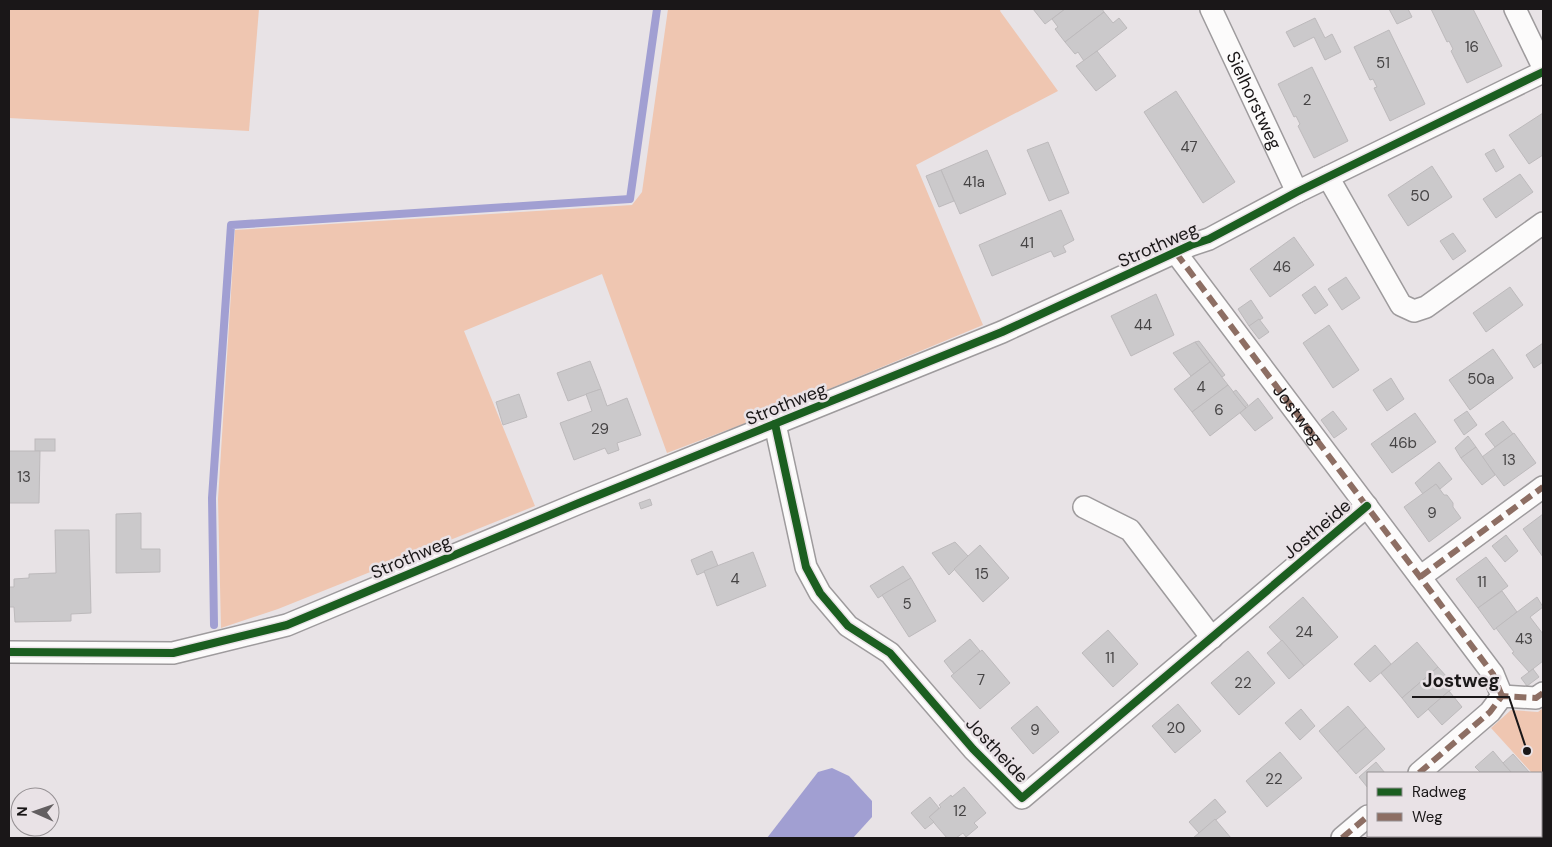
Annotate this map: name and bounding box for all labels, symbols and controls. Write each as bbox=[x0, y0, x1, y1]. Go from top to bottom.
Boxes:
house number: 16 bbox=[1465, 37, 1479, 57]
street label: Sielhorstweg bbox=[1221, 47, 1287, 154]
house number: 51 bbox=[1376, 53, 1390, 73]
house number: 2 bbox=[1303, 90, 1311, 110]
house number: 47 bbox=[1180, 137, 1198, 157]
house number: 41a bbox=[963, 172, 985, 192]
house number: 50 bbox=[1410, 186, 1430, 206]
street label: Strothweg bbox=[1114, 217, 1202, 273]
house number: 41 bbox=[1020, 233, 1034, 253]
house number: 46 bbox=[1273, 257, 1291, 277]
house number: 44 bbox=[1134, 315, 1152, 335]
house number: 50a bbox=[1467, 369, 1495, 389]
street label: Strothweg bbox=[742, 377, 830, 431]
house number: 4 bbox=[1196, 377, 1206, 397]
street label: Jostweg bbox=[1267, 380, 1328, 449]
house number: 6 bbox=[1214, 400, 1224, 420]
house number: 29 bbox=[591, 419, 609, 439]
house number: 46b bbox=[1389, 433, 1417, 453]
house number: 13 bbox=[1502, 450, 1516, 470]
house number: 13 bbox=[17, 467, 31, 487]
street label: Jostheide bbox=[1278, 494, 1356, 564]
house number: 9 bbox=[1427, 503, 1437, 523]
street label: Strothweg bbox=[367, 529, 455, 585]
house number: 15 bbox=[975, 564, 989, 584]
house number: 4 bbox=[730, 569, 740, 589]
house number: 11 bbox=[1477, 572, 1487, 592]
house number: 5 bbox=[902, 594, 912, 614]
house number: 24 bbox=[1295, 622, 1313, 642]
house number: 43 bbox=[1515, 629, 1533, 649]
house number: 11 bbox=[1105, 648, 1115, 668]
callout: Jostweg bbox=[1412, 663, 1509, 697]
text: Jostweg bbox=[1422, 668, 1500, 693]
house number: 7 bbox=[977, 670, 985, 690]
house number: 22 bbox=[1234, 673, 1252, 693]
street label: Jostheide bbox=[960, 712, 1034, 788]
house number: 20 bbox=[1167, 718, 1185, 738]
house number: 9 bbox=[1030, 720, 1040, 740]
house number: 22 bbox=[1265, 769, 1283, 789]
legend bbox=[1367, 772, 1542, 837]
text: Radweg bbox=[1412, 782, 1466, 802]
north arrow bbox=[10, 787, 60, 837]
house number: 12 bbox=[953, 801, 967, 821]
text: N bbox=[13, 806, 31, 817]
text: Weg bbox=[1412, 807, 1443, 827]

